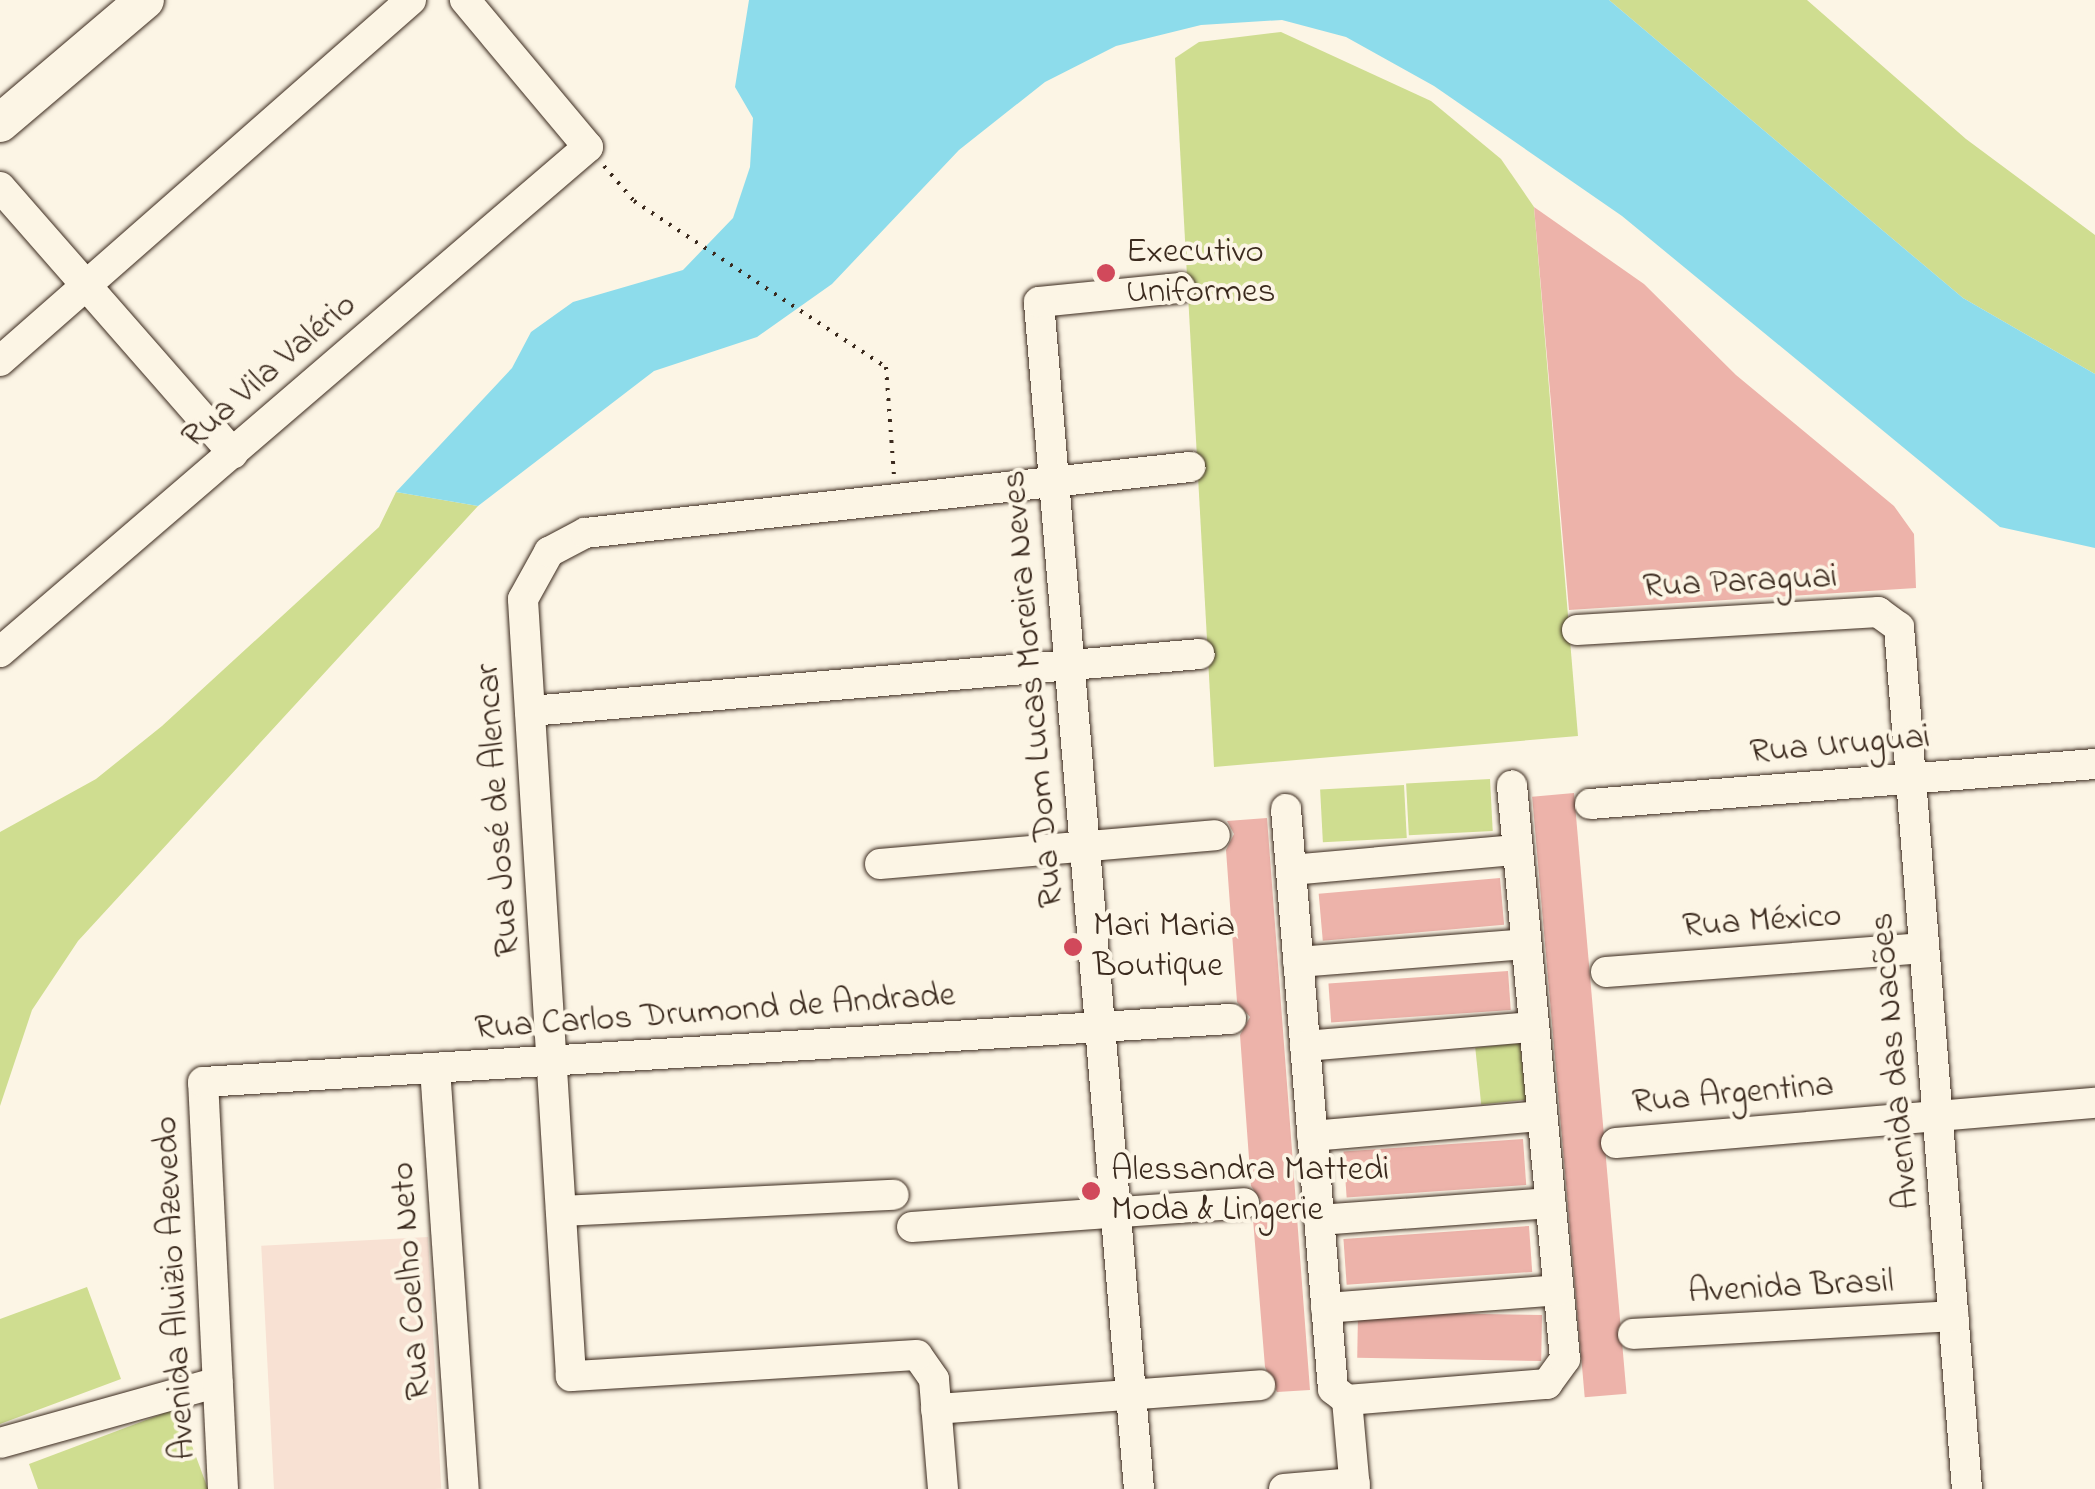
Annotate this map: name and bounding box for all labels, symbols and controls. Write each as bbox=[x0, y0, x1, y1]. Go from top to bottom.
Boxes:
place label: Executivo Uniformes bbox=[1126, 232, 1276, 314]
marker: Executivo Uniformes bbox=[1095, 262, 1117, 284]
street label: Rua Vila Valério bbox=[174, 285, 366, 459]
street label: Rua Dom Lucas Moreira Neves bbox=[994, 469, 1074, 909]
street label: Rua Paraguai bbox=[1642, 557, 1838, 609]
street label: Rua José de Alencar bbox=[468, 662, 530, 958]
street label: Rua Uruguai bbox=[1748, 717, 1932, 775]
street label: Rua México bbox=[1681, 895, 1843, 949]
place label: Mari Maria Boutique bbox=[1093, 906, 1235, 988]
street label: Avenida das Nacões bbox=[1862, 911, 1930, 1211]
marker: Mari Maria Boutique bbox=[1062, 936, 1084, 958]
street label: Rua Carlos Drumond de Andrade bbox=[473, 975, 957, 1051]
street label: Rua Argentina bbox=[1630, 1065, 1836, 1125]
street label: Avenida Aluizio Azevedo bbox=[146, 1115, 206, 1461]
place label: Alessandra Mattedi Moda & Lingerie bbox=[1111, 1150, 1389, 1232]
street label: Rua Coelho Neto bbox=[383, 1160, 441, 1402]
marker: Alessandra Mattedi Moda & Lingerie bbox=[1080, 1180, 1102, 1202]
street label: Avenida Brasil bbox=[1687, 1262, 1895, 1314]

